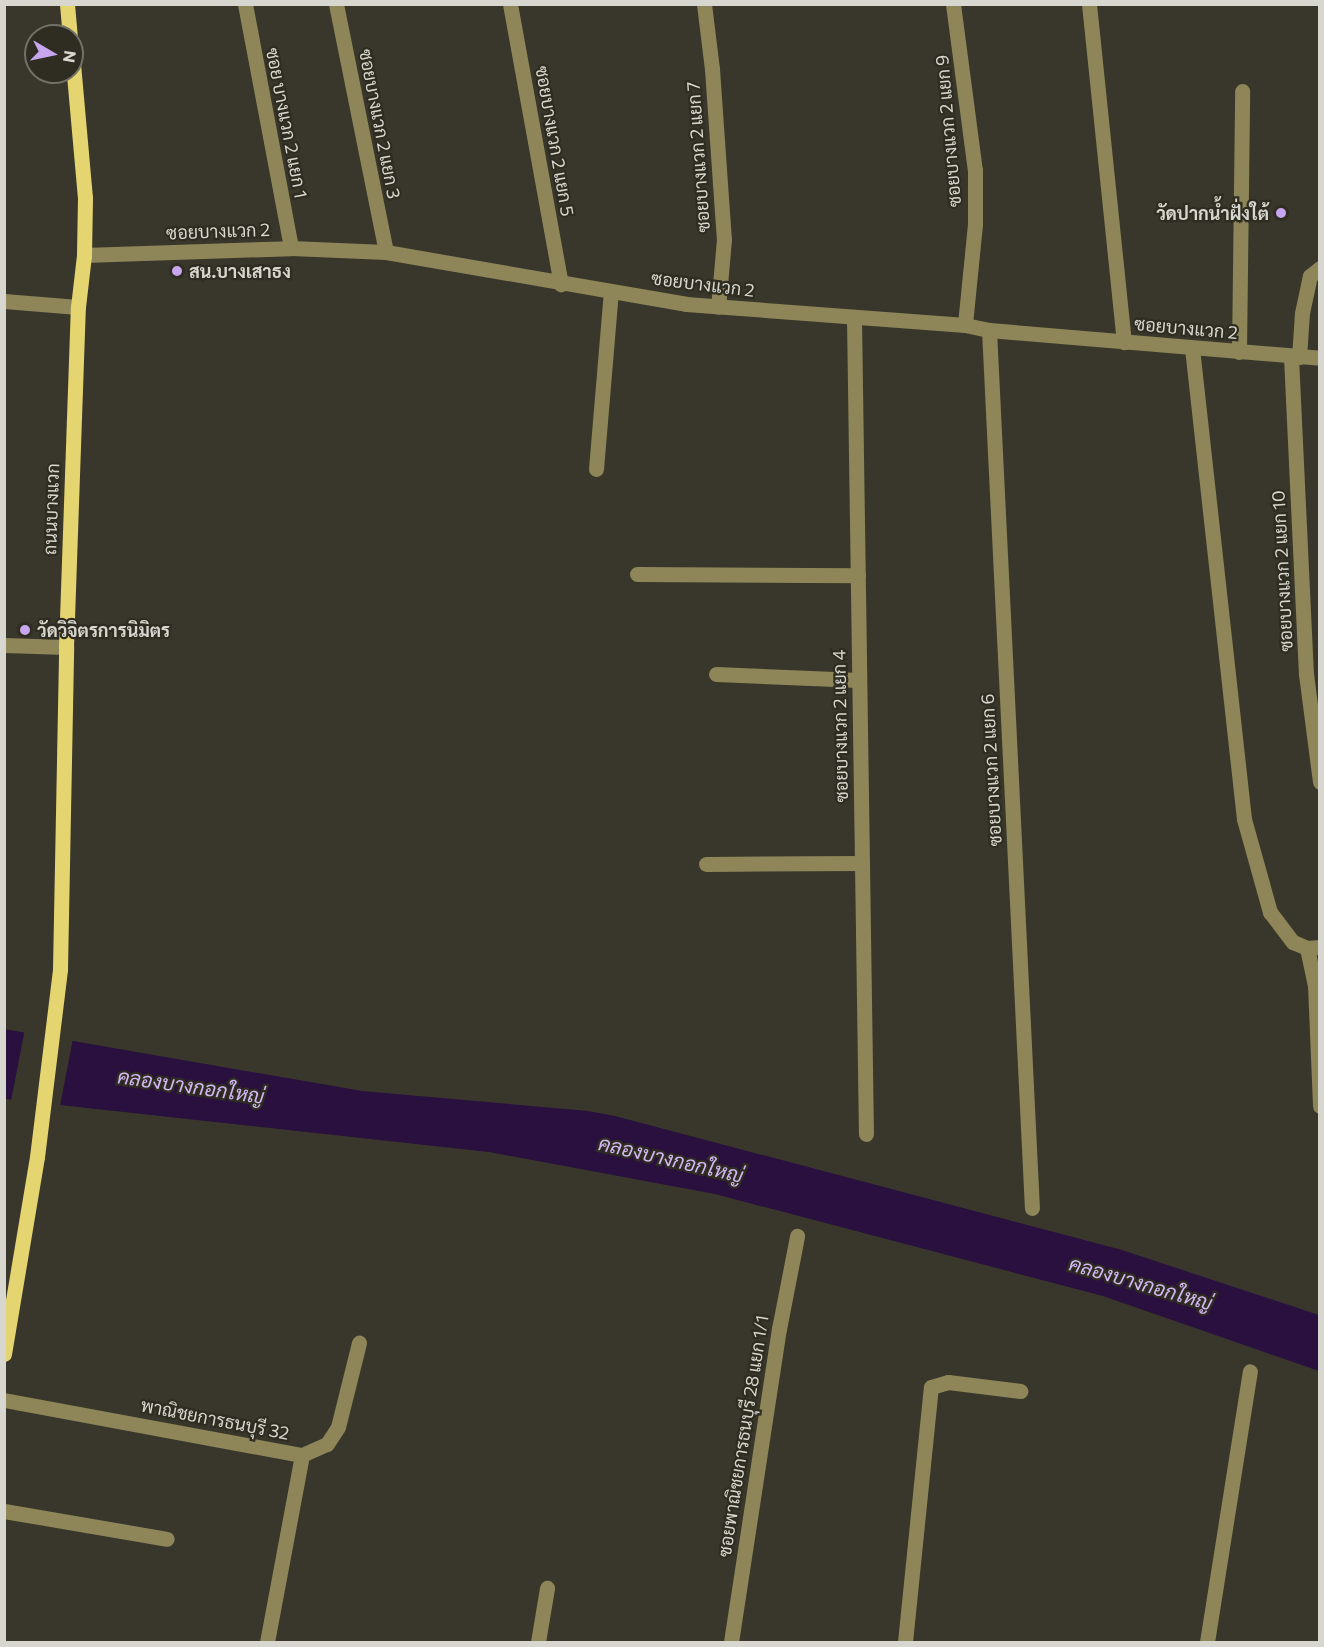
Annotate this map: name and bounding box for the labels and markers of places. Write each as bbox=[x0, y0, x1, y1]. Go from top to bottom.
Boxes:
place label: วัดปากน้ำฝั่งใต้ bbox=[1156, 202, 1269, 224]
marker: วัดปากน้ำฝั่งใต้ bbox=[1274, 206, 1288, 220]
place label: สน.บางเสาธง bbox=[189, 260, 291, 282]
marker: สน.บางเสาธง bbox=[170, 264, 184, 278]
place label: วัดวิจิตรการนิมิตร bbox=[37, 619, 170, 641]
marker: วัดวิจิตรการนิมิตร bbox=[18, 623, 32, 637]

